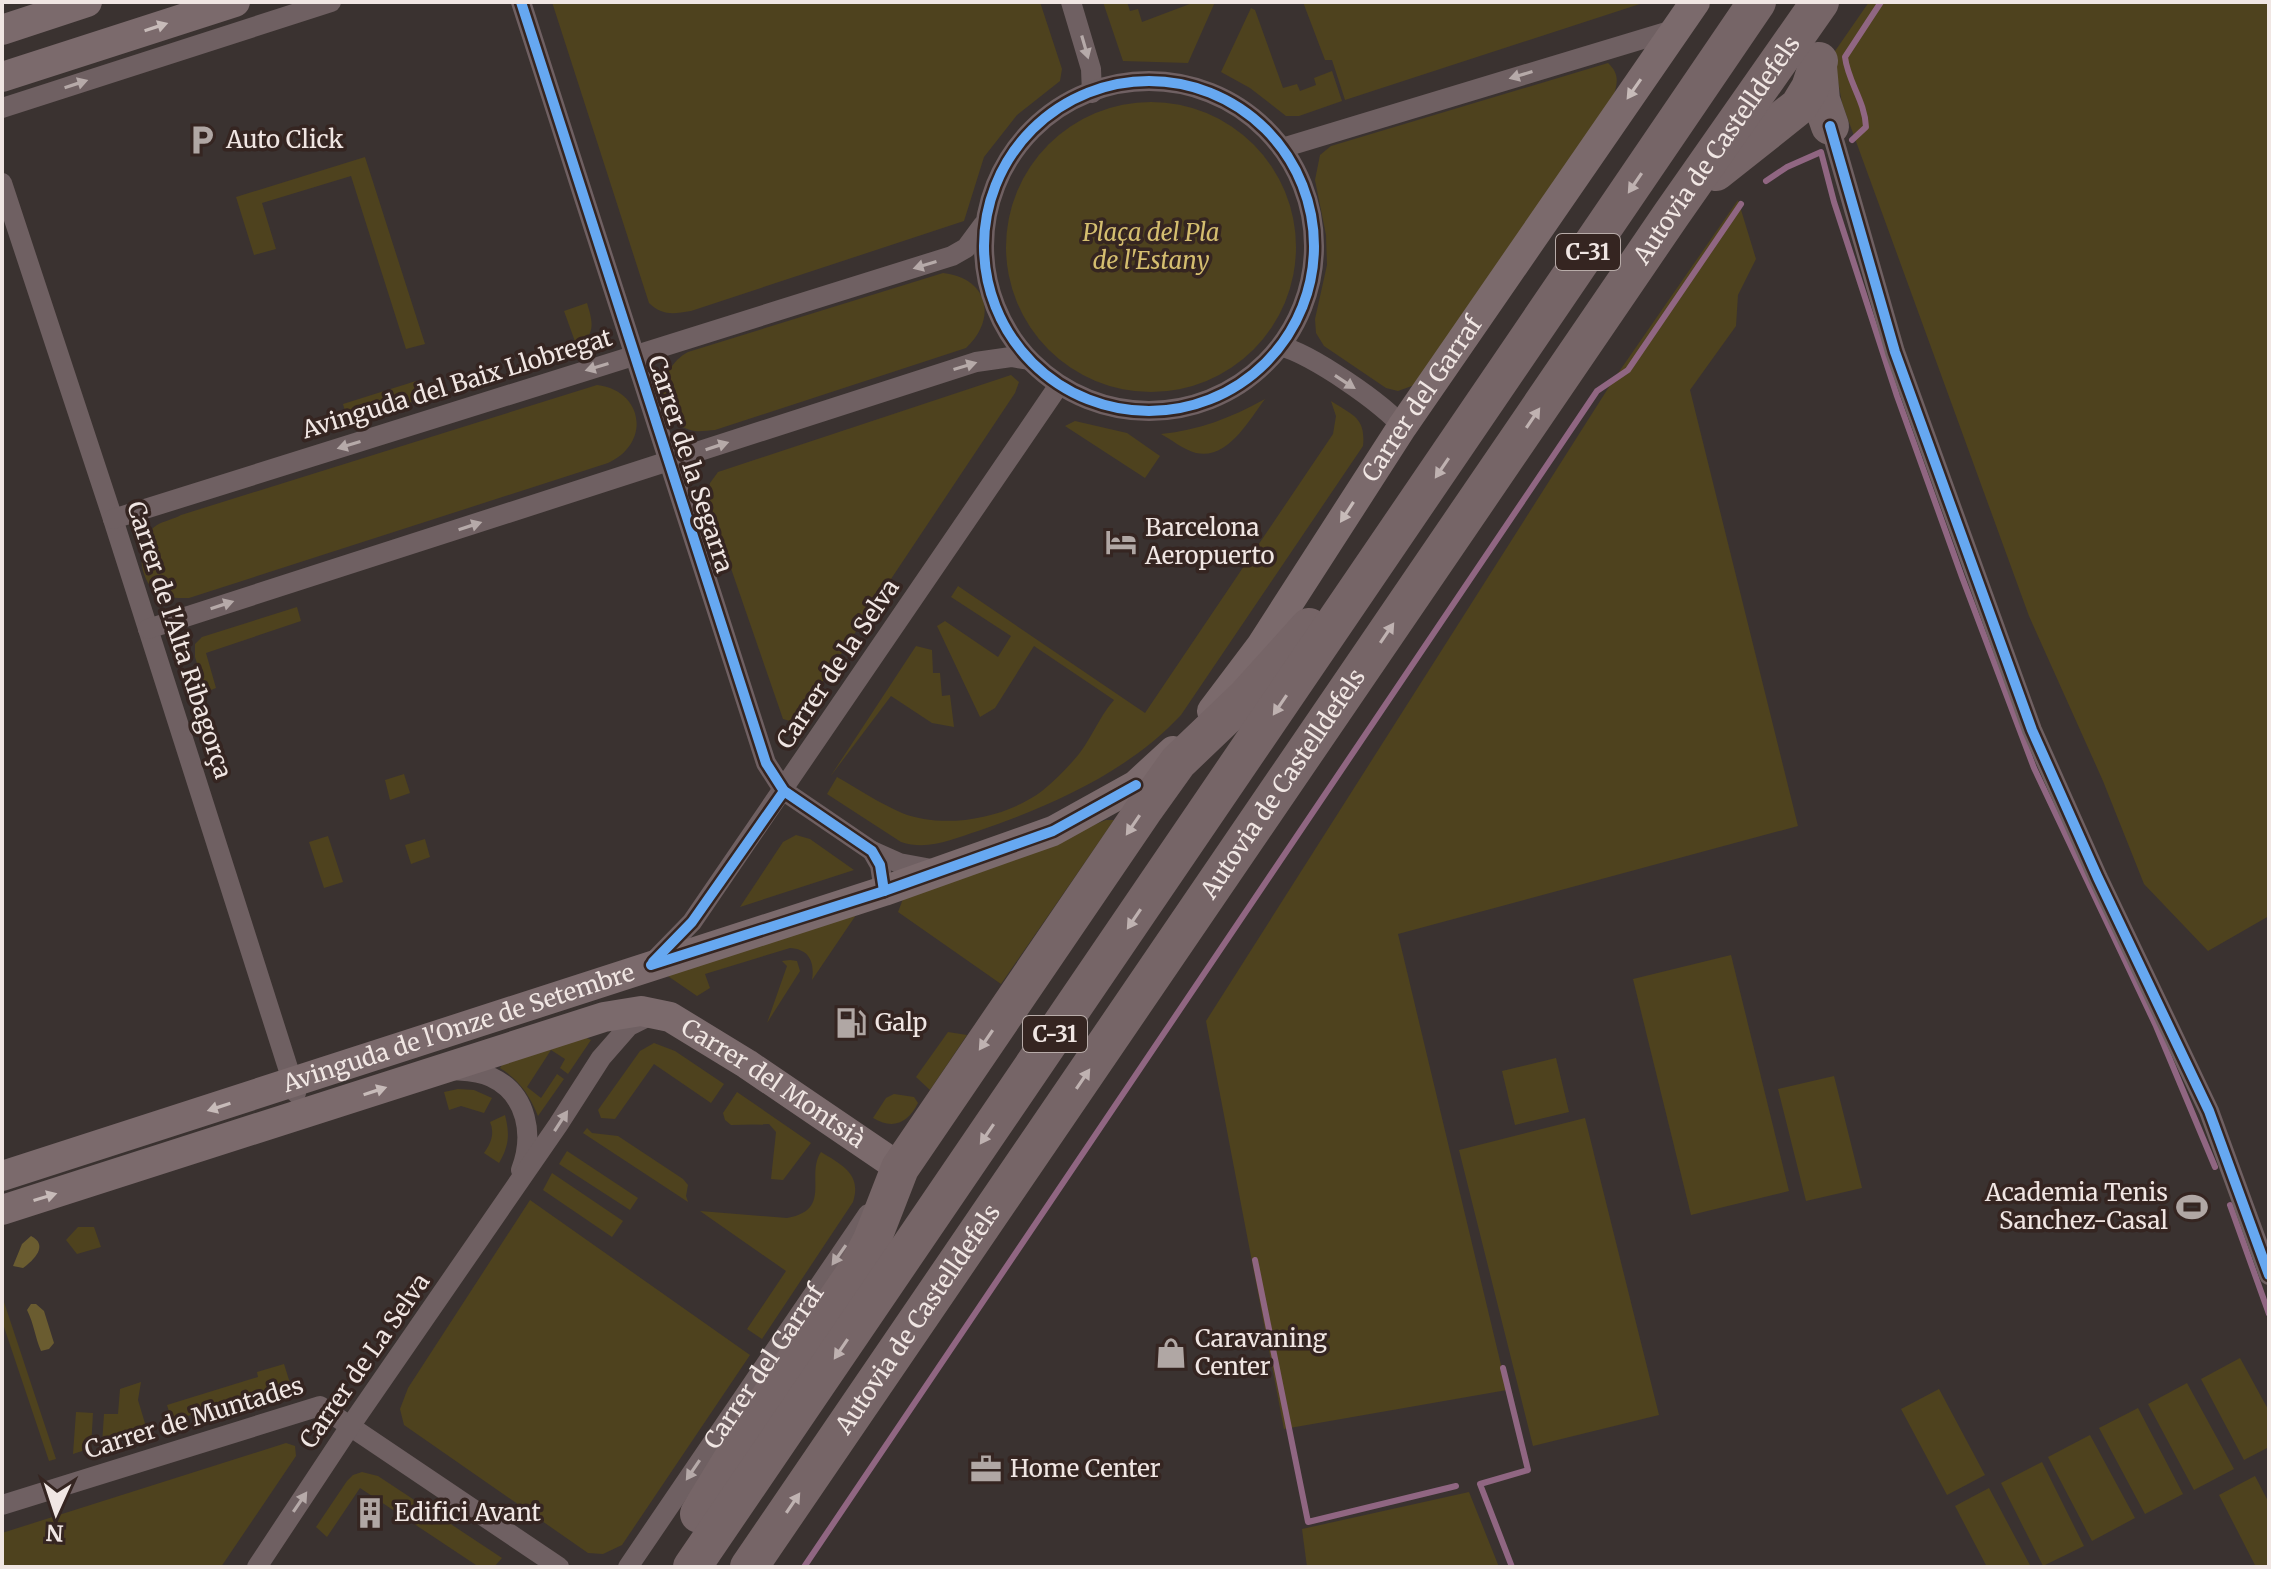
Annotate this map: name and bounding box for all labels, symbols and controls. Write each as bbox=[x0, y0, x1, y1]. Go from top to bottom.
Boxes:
one-way arrow bbox=[145, 21, 169, 33]
street label: Autovia de Castelldefels bbox=[1626, 29, 1807, 271]
one-way arrow bbox=[1079, 35, 1092, 59]
one-way arrow bbox=[1509, 69, 1533, 82]
one-way arrow bbox=[65, 77, 89, 89]
one-way arrow bbox=[1627, 78, 1642, 99]
parking icon: Auto Click bbox=[185, 123, 219, 157]
place label: Auto Click bbox=[225, 124, 344, 155]
one-way arrow bbox=[1628, 172, 1643, 193]
park label: Plaça del Pla de l'Estany bbox=[1082, 217, 1220, 276]
road number: C-31 bbox=[1556, 234, 1620, 270]
one-way arrow bbox=[912, 259, 936, 271]
street label: Carrer del Garraf bbox=[1355, 310, 1489, 487]
street label: Avinguda del Baix Llobregat bbox=[297, 321, 616, 446]
street label: Carrer de la Segarra bbox=[641, 351, 740, 576]
one-way arrow bbox=[953, 359, 977, 372]
one-way arrow bbox=[584, 361, 608, 374]
one-way arrow bbox=[1334, 374, 1356, 389]
one-way arrow bbox=[1525, 407, 1540, 429]
one-way arrow bbox=[336, 439, 360, 452]
one-way arrow bbox=[706, 439, 730, 451]
one-way arrow bbox=[1435, 457, 1450, 478]
street label: Carrer de l'Alta Ribagorça bbox=[120, 497, 239, 782]
one-way arrow bbox=[1340, 502, 1355, 523]
place label: Barcelona Aeropuerto bbox=[1144, 512, 1274, 571]
one-way arrow bbox=[458, 519, 482, 531]
hotel icon: Barcelona Aeropuerto bbox=[1104, 525, 1138, 559]
street label: Carrer de la Selva bbox=[769, 573, 906, 755]
one-way arrow bbox=[211, 599, 235, 611]
one-way arrow bbox=[1379, 622, 1394, 644]
street label: Autovia de Castelldefels bbox=[1193, 663, 1372, 905]
one-way arrow bbox=[1273, 694, 1288, 715]
one-way arrow bbox=[1126, 815, 1141, 836]
one-way arrow bbox=[1127, 909, 1142, 930]
street label: Avinguda de l'Onze de Setembre bbox=[278, 957, 638, 1100]
fuel station icon: Galp bbox=[834, 1006, 868, 1040]
place label: Galp bbox=[875, 1007, 927, 1038]
street label: Carrer del Montsià bbox=[676, 1012, 871, 1155]
road number: C-31 bbox=[1023, 1016, 1087, 1052]
one-way arrow bbox=[979, 1030, 994, 1051]
one-way arrow bbox=[1075, 1069, 1090, 1090]
one-way arrow bbox=[363, 1084, 387, 1097]
one-way arrow bbox=[207, 1101, 231, 1113]
one-way arrow bbox=[553, 1110, 567, 1132]
one-way arrow bbox=[980, 1124, 995, 1145]
place label: Academia Tenis Sanchez-Casal bbox=[1984, 1177, 2168, 1236]
one-way arrow bbox=[33, 1190, 57, 1203]
sports icon: Academia Tenis Sanchez-Casal bbox=[2175, 1190, 2209, 1224]
street label: Autovia de Castelldefels bbox=[828, 1198, 1007, 1441]
one-way arrow bbox=[832, 1245, 847, 1266]
street label: Carrer de La Selva bbox=[293, 1267, 437, 1454]
street label: Carrer del Garraf bbox=[697, 1277, 831, 1455]
place label: Caravaning Center bbox=[1195, 1323, 1327, 1382]
shop icon: Caravaning Center bbox=[1154, 1336, 1188, 1370]
one-way arrow bbox=[834, 1338, 849, 1360]
street label: Carrer de Muntades bbox=[81, 1370, 307, 1466]
office icon: Home Center bbox=[969, 1452, 1003, 1486]
place label: Home Center bbox=[1010, 1453, 1161, 1484]
one-way arrow bbox=[686, 1460, 701, 1481]
north arrow bbox=[16, 1473, 96, 1553]
one-way arrow bbox=[292, 1491, 307, 1513]
one-way arrow bbox=[785, 1492, 800, 1513]
building icon: Edifici Avant bbox=[353, 1496, 387, 1530]
place label: Edifici Avant bbox=[394, 1497, 542, 1528]
text: N bbox=[45, 1519, 64, 1547]

